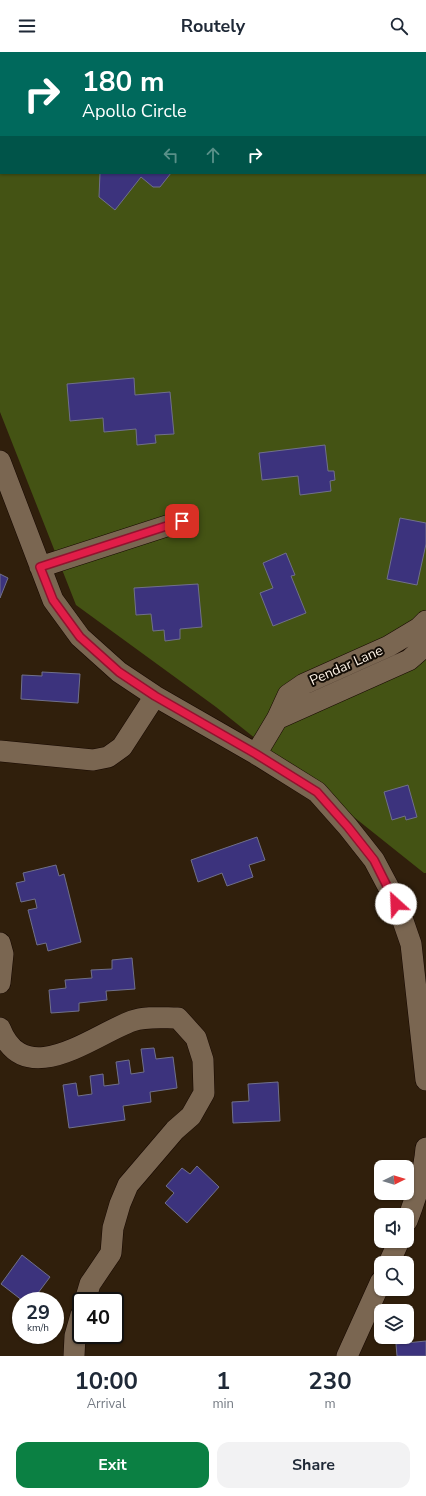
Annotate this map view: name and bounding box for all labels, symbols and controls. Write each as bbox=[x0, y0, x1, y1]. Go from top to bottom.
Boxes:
text: Routely bbox=[181, 14, 245, 38]
icon: menu bbox=[16, 15, 38, 37]
icon: search bbox=[388, 15, 410, 37]
text: 180 m bbox=[82, 63, 165, 101]
icon: right bbox=[16, 68, 68, 120]
text: Apollo Circle bbox=[82, 99, 187, 123]
icon: left bbox=[160, 144, 182, 166]
icon: ahead bbox=[202, 144, 224, 166]
icon: right bbox=[244, 144, 266, 166]
pin bbox=[165, 504, 199, 538]
icon: arrive bbox=[171, 510, 193, 532]
street label: Pendar Lane bbox=[306, 641, 386, 690]
position arrow bbox=[375, 883, 417, 925]
north arrow bbox=[374, 1160, 414, 1200]
map controls bbox=[374, 1160, 414, 1344]
button: sound bbox=[374, 1208, 414, 1248]
button: search bbox=[374, 1256, 414, 1296]
speed limit sign: 40 bbox=[72, 1292, 124, 1344]
text: 29 bbox=[26, 1299, 50, 1326]
button: layers bbox=[374, 1304, 414, 1344]
text: km/h bbox=[27, 1321, 49, 1335]
text: 10:00 bbox=[74, 1365, 138, 1397]
text: 1 bbox=[216, 1365, 230, 1397]
text: 230 bbox=[308, 1365, 352, 1397]
text: Arrival bbox=[87, 1395, 126, 1413]
text: min bbox=[212, 1395, 234, 1413]
text: m bbox=[324, 1395, 336, 1413]
button: Exit bbox=[16, 1442, 209, 1488]
button: Share bbox=[217, 1442, 410, 1488]

